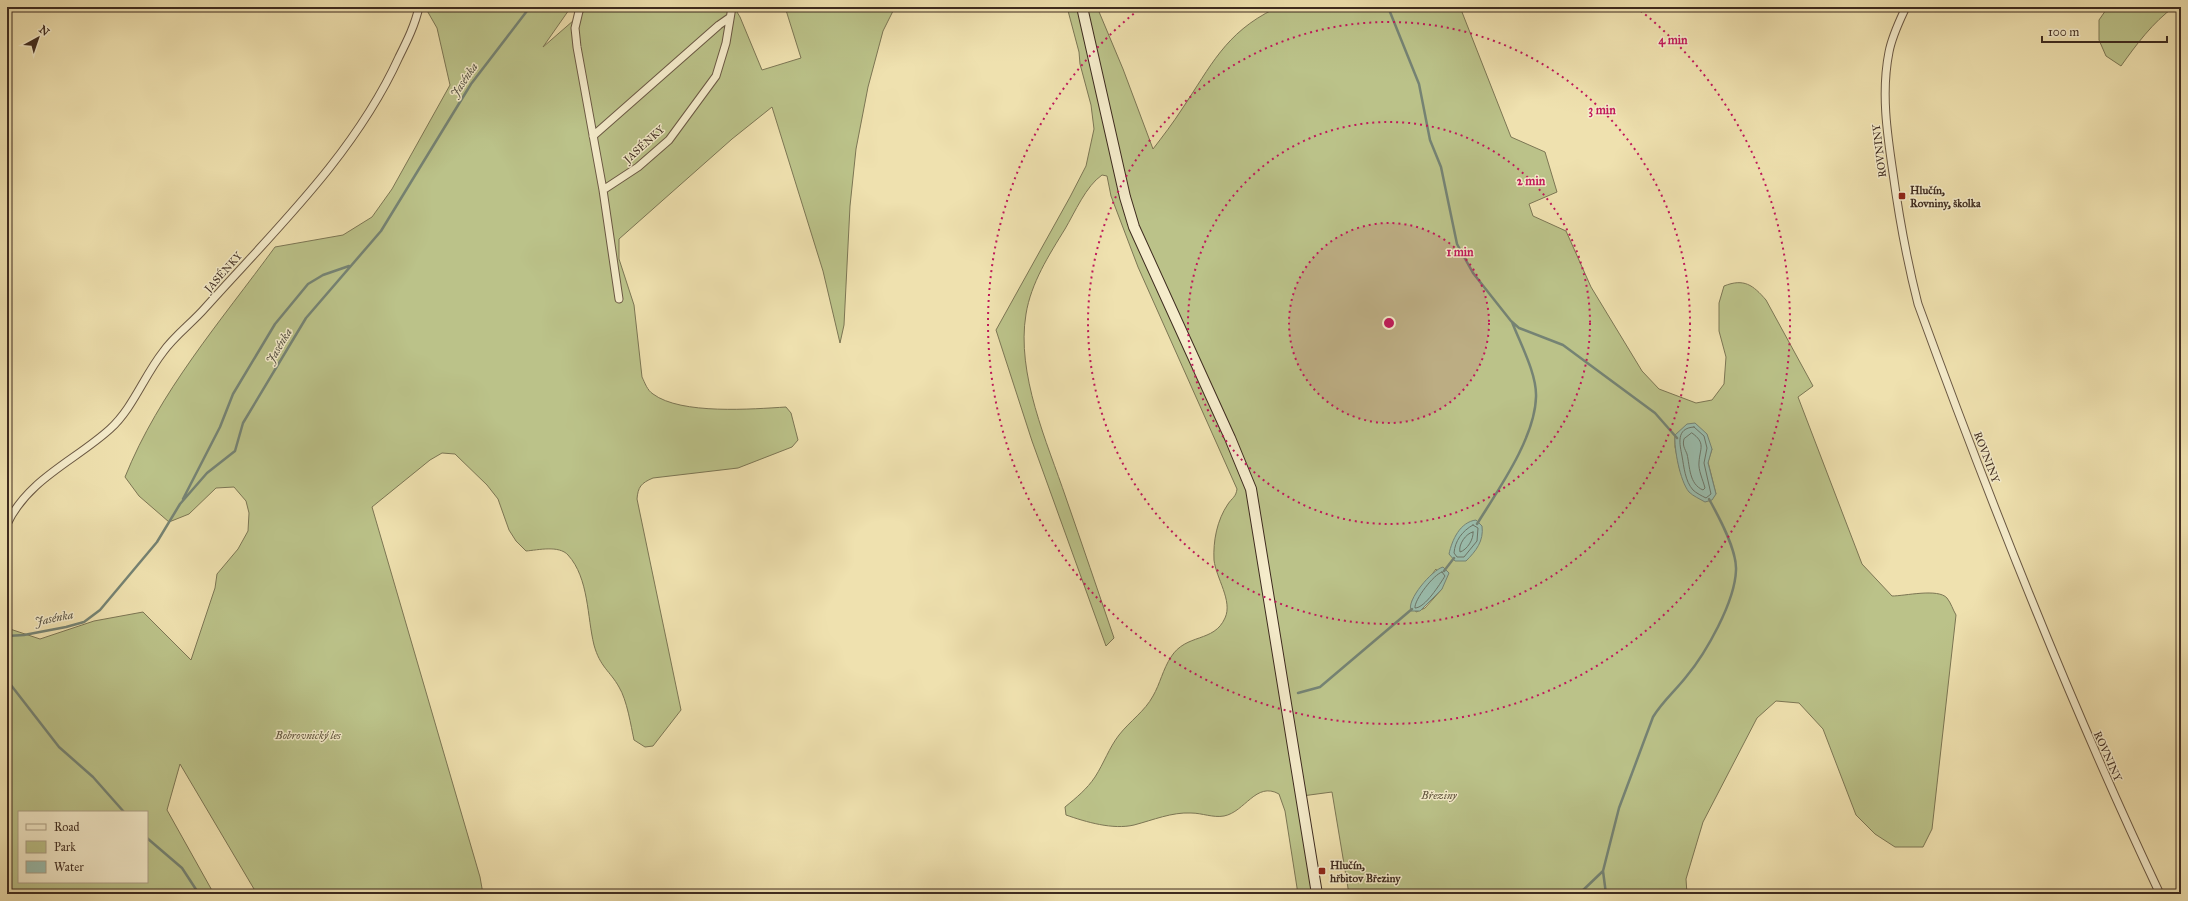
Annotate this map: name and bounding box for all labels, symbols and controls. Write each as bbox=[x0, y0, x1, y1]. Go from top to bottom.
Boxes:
north arrow bbox=[18, 18, 58, 58]
scale bar bbox=[2042, 18, 2167, 44]
text: N bbox=[36, 23, 52, 39]
text: 100 m bbox=[2048, 25, 2079, 39]
text: 4 min bbox=[1658, 33, 1688, 48]
water label: Jasénka bbox=[447, 60, 481, 101]
text: 3 min bbox=[1588, 103, 1616, 118]
street label: JASÉNKY bbox=[620, 121, 669, 167]
street label: ROVNINY bbox=[1870, 123, 1889, 178]
text: 2 min bbox=[1517, 174, 1546, 188]
place label: Hlučín, Rovniny, školka bbox=[1910, 184, 1981, 211]
marker: Hlučín, Rovniny, školka bbox=[1897, 191, 1907, 201]
text: 1 min bbox=[1446, 245, 1474, 259]
street label: JASÉNKY bbox=[200, 248, 246, 297]
centre of rings bbox=[1382, 316, 1396, 330]
water label: Jasénka bbox=[262, 326, 295, 367]
street label: ROVNINY bbox=[1971, 430, 2003, 485]
water label: Jasénka bbox=[33, 607, 75, 629]
park label: Bobrovnický les bbox=[274, 729, 341, 742]
street label: ROVNINY bbox=[2091, 729, 2125, 784]
park label: Březiny bbox=[1420, 789, 1458, 802]
legend bbox=[18, 811, 148, 883]
text: Road bbox=[54, 820, 80, 834]
text: Park bbox=[54, 840, 76, 854]
place label: Hlučín, hřbitov Březiny bbox=[1329, 859, 1401, 886]
text: Water bbox=[54, 860, 84, 874]
marker: Hlučín, hřbitov Březiny bbox=[1317, 866, 1327, 876]

